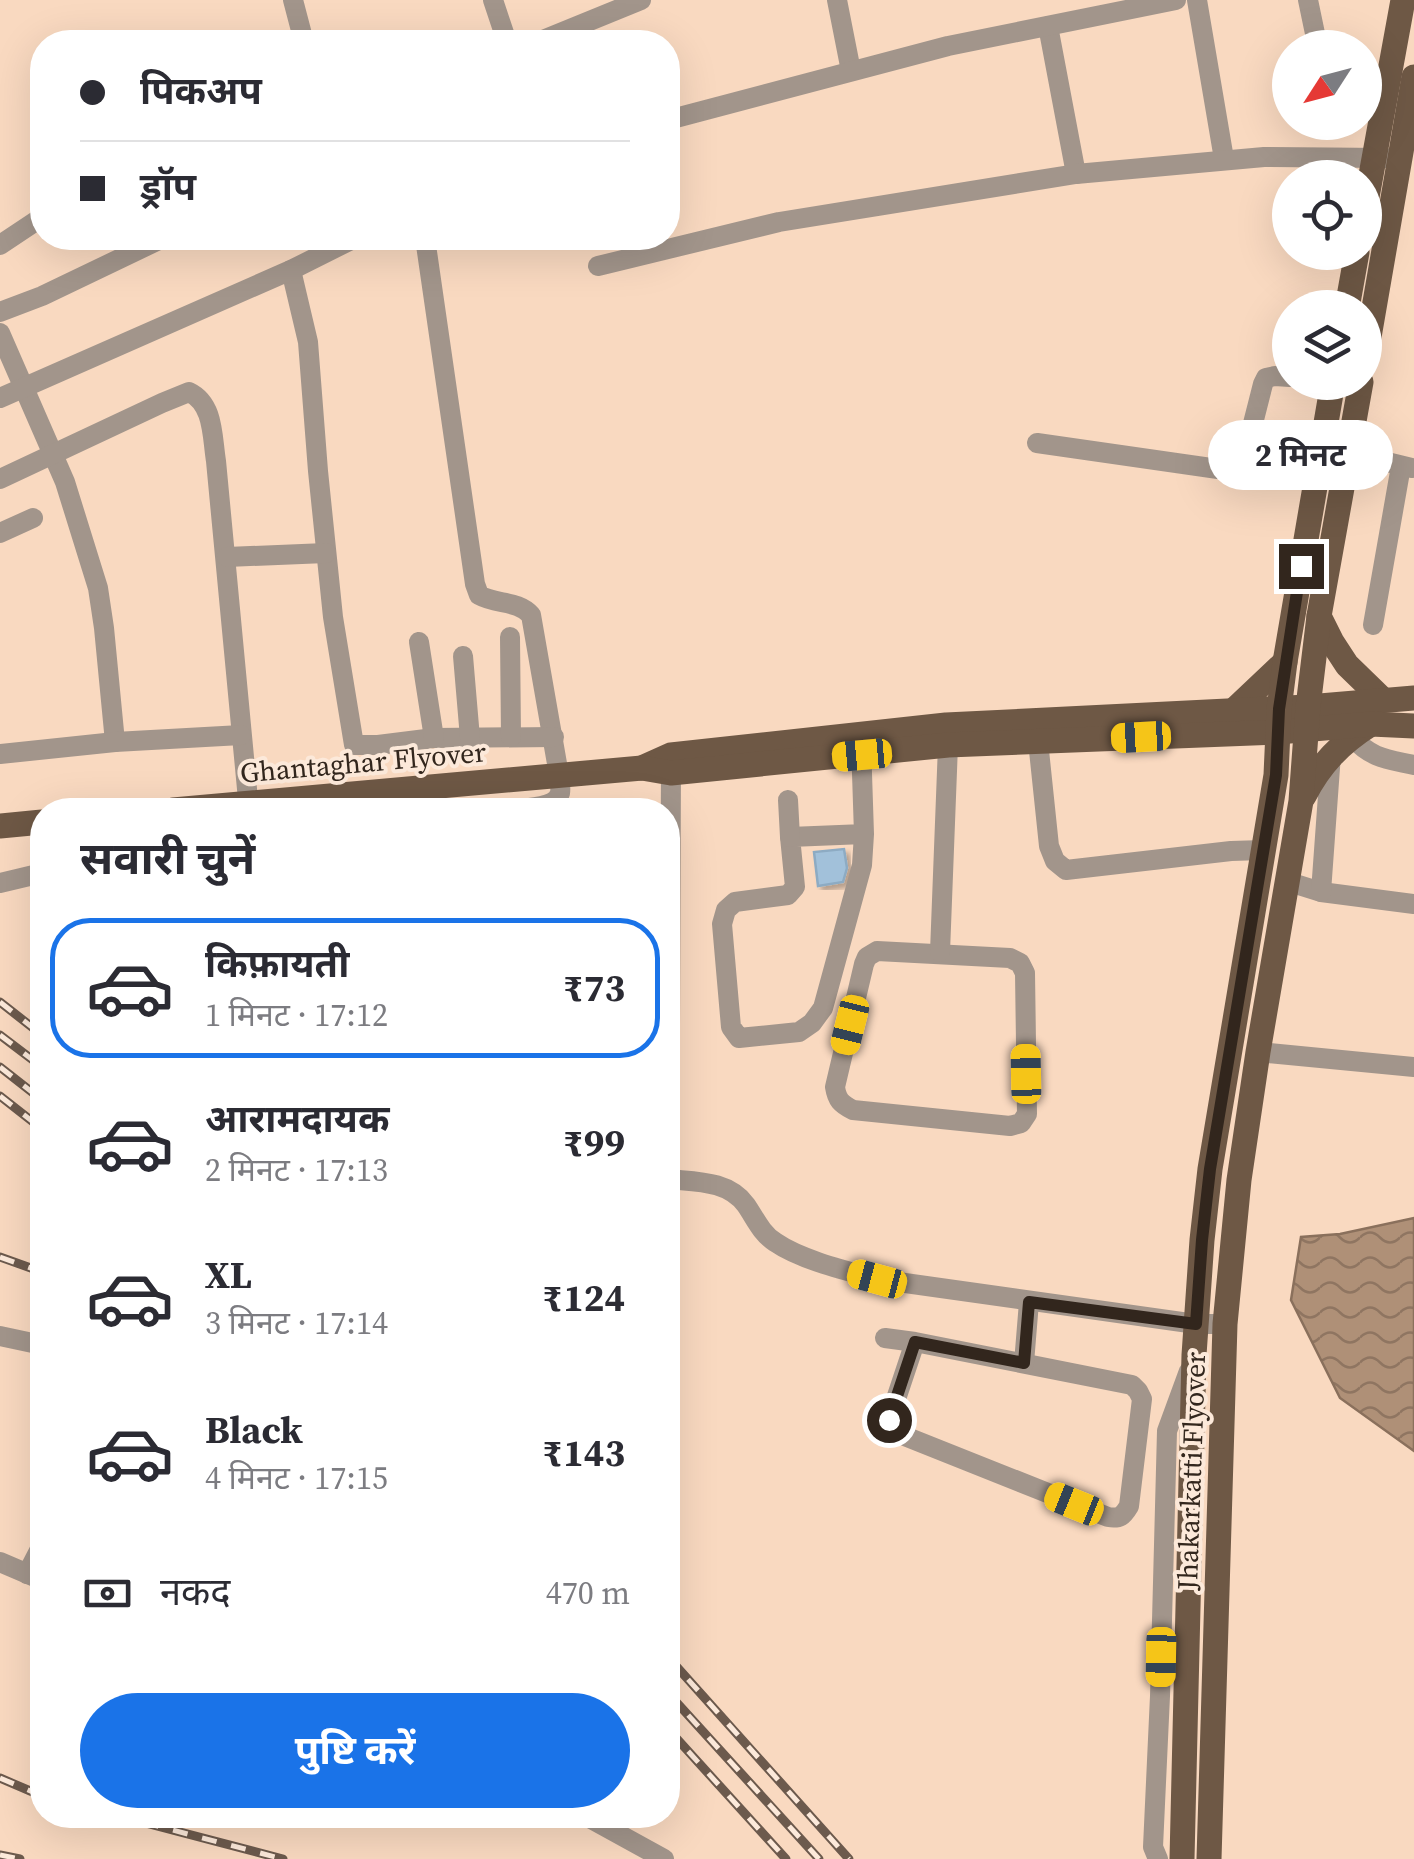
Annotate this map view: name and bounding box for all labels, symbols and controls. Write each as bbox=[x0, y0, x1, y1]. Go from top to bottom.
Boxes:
north arrow bbox=[1272, 30, 1382, 140]
map controls bbox=[1272, 30, 1382, 400]
text: पिकअप bbox=[140, 65, 262, 117]
button: locate bbox=[1272, 160, 1382, 270]
text: ड्रॉप bbox=[140, 161, 196, 213]
button: layers bbox=[1272, 290, 1382, 400]
callout: 2 मिनट bbox=[1208, 421, 1394, 491]
text: 2 मिनट bbox=[1255, 433, 1346, 477]
route end bbox=[1279, 544, 1324, 589]
car bbox=[1110, 720, 1172, 754]
street label: Ghantaghar Flyover bbox=[239, 732, 488, 792]
car bbox=[831, 737, 893, 773]
text: सवारी चुनें bbox=[80, 827, 255, 889]
text: किफ़ायती bbox=[205, 938, 349, 990]
icon: car bbox=[85, 943, 175, 1033]
text: ₹73 bbox=[563, 962, 625, 1014]
car bbox=[828, 992, 872, 1058]
text: 1 मिनट · 17:12 bbox=[205, 993, 388, 1037]
car bbox=[1010, 1044, 1042, 1104]
text: आरामदायक bbox=[205, 1093, 389, 1145]
icon: car bbox=[85, 1098, 175, 1188]
text: ₹99 bbox=[563, 1117, 625, 1169]
text: 2 मिनट · 17:13 bbox=[205, 1148, 388, 1192]
text: XL bbox=[205, 1249, 252, 1301]
icon: car bbox=[85, 1253, 175, 1343]
car bbox=[844, 1257, 910, 1301]
text: ₹124 bbox=[543, 1272, 625, 1324]
text: 3 मिनट · 17:14 bbox=[205, 1301, 388, 1345]
street label: Jhakarkatti Flyover bbox=[1168, 1351, 1214, 1592]
route start bbox=[867, 1398, 912, 1443]
text: Black bbox=[205, 1404, 303, 1456]
icon: car bbox=[85, 1408, 175, 1498]
text: ₹143 bbox=[543, 1427, 625, 1479]
text: 4 मिनट · 17:15 bbox=[205, 1456, 388, 1500]
car bbox=[1041, 1479, 1107, 1529]
icon: cash bbox=[80, 1566, 135, 1621]
text: नकद bbox=[160, 1566, 230, 1618]
text: 470 m bbox=[546, 1571, 630, 1615]
car bbox=[1145, 1627, 1177, 1687]
button: पुष्टि करें bbox=[80, 1693, 630, 1808]

